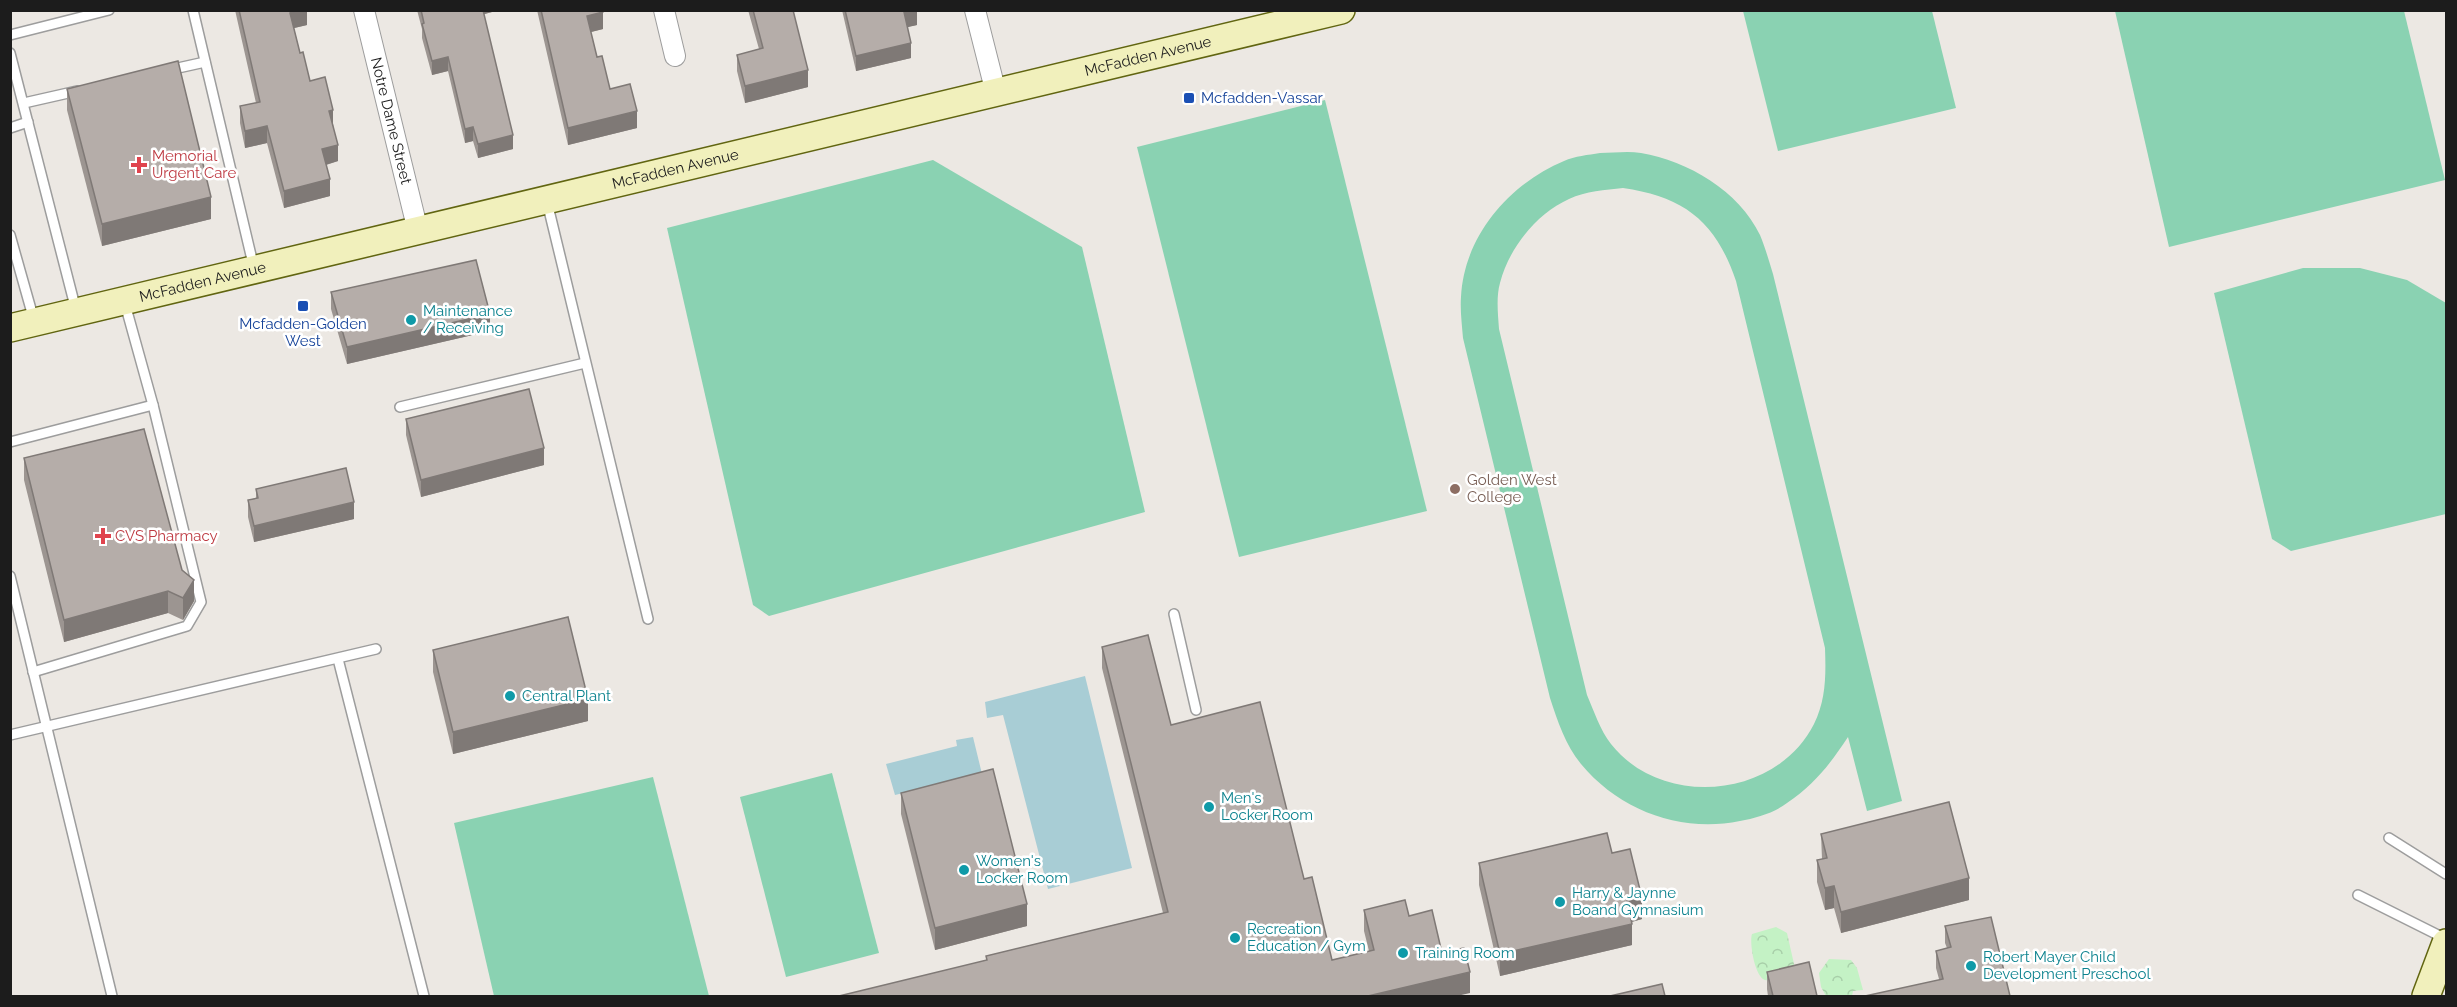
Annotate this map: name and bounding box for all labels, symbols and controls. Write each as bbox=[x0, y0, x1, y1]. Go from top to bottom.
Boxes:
street label: McFadden Avenue bbox=[1083, 32, 1213, 80]
street label: Notre Dame Street bbox=[367, 55, 415, 186]
place label: Mcfadden-Vassar bbox=[1201, 89, 1324, 107]
marker: Mcfadden-Vassar bbox=[1182, 91, 1196, 105]
street label: McFadden Avenue bbox=[610, 145, 741, 193]
place label: Memorial Urgent Care bbox=[152, 147, 236, 182]
marker: Memorial Urgent Care bbox=[130, 156, 148, 174]
street label: McFadden Avenue bbox=[137, 258, 268, 306]
marker: Mcfadden-Golden West bbox=[296, 299, 310, 313]
place label: Maintenance / Receiving bbox=[423, 302, 513, 337]
marker: Maintenance / Receiving bbox=[404, 313, 418, 327]
place label: Mcfadden-Golden West bbox=[239, 315, 367, 350]
place label: Golden West College bbox=[1467, 471, 1557, 506]
marker: Golden West College bbox=[1448, 482, 1462, 496]
place label: CVS Pharmacy bbox=[115, 527, 218, 545]
marker: CVS Pharmacy bbox=[96, 529, 110, 543]
place label: Central Plant bbox=[522, 687, 611, 705]
marker: Central Plant bbox=[503, 689, 517, 703]
place label: Men's Locker Room bbox=[1221, 789, 1313, 824]
marker: Men's Locker Room bbox=[1202, 800, 1216, 814]
place label: Women's Locker Room bbox=[976, 852, 1068, 887]
marker: Women's Locker Room bbox=[957, 863, 971, 877]
place label: Harry & Jaynne Boand Gymnasium bbox=[1572, 884, 1704, 919]
marker: Harry & Jaynne Boand Gymnasium bbox=[1553, 895, 1567, 909]
place label: Recreation Education / Gym bbox=[1247, 920, 1366, 955]
marker: Recreation Education / Gym bbox=[1228, 931, 1242, 945]
place label: Training Room bbox=[1415, 944, 1515, 962]
marker: Training Room bbox=[1396, 946, 1410, 960]
place label: Robert Mayer Child Development Preschool bbox=[1983, 948, 2151, 983]
marker: Robert Mayer Child Development Preschool bbox=[1964, 959, 1978, 973]

